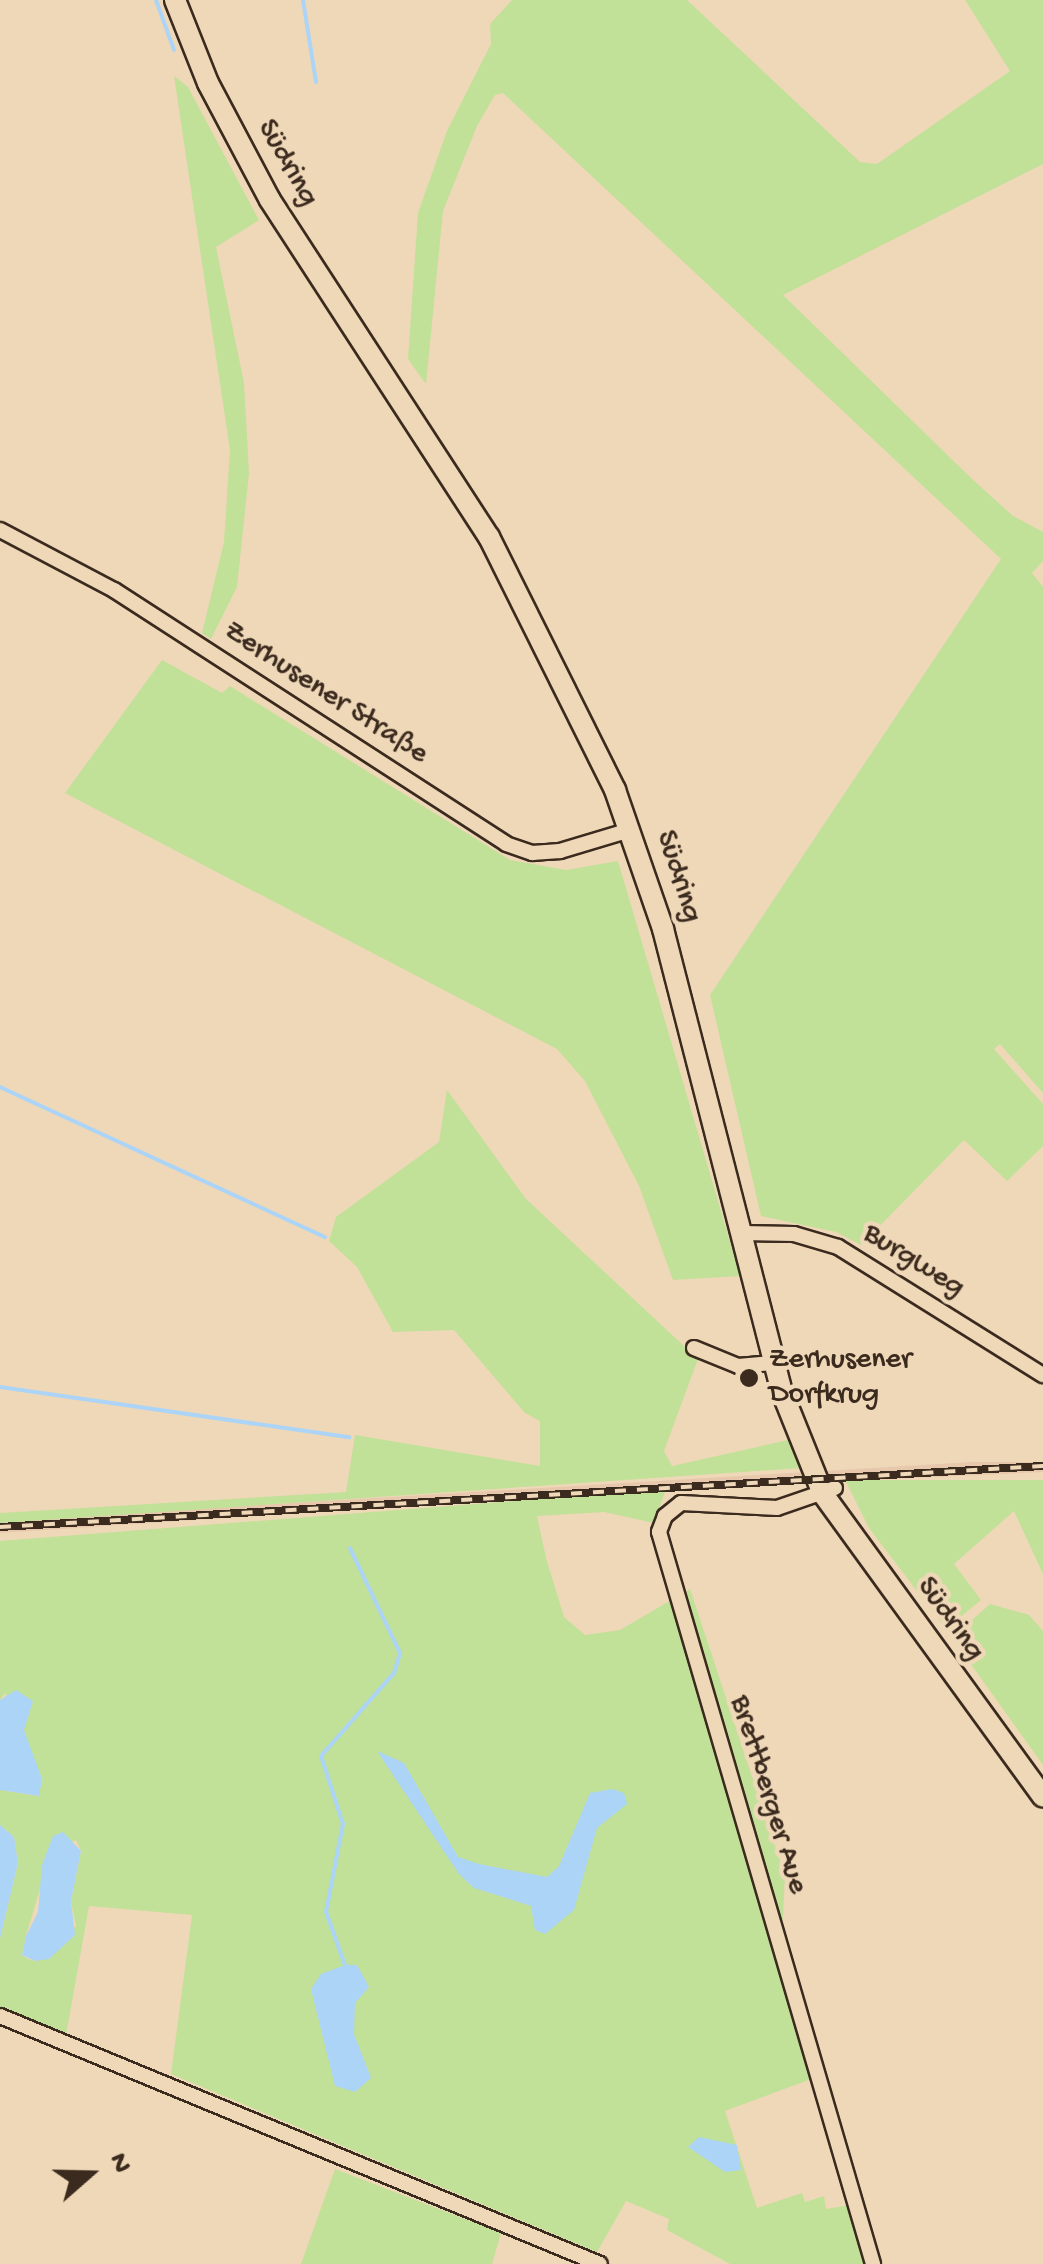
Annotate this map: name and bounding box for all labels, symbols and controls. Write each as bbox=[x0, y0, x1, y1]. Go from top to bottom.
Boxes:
street label: Südring bbox=[247, 114, 325, 214]
street label: Zerhusener Straße bbox=[216, 614, 434, 774]
street label: Südring bbox=[645, 827, 709, 927]
street label: Burgweg bbox=[856, 1217, 970, 1307]
place label: Zerhusener Dorfkrug bbox=[769, 1343, 912, 1414]
marker: Zerhusener Dorfkrug bbox=[738, 1367, 760, 1389]
street label: Südring bbox=[907, 1571, 991, 1669]
street label: Brettberger Aue bbox=[720, 1692, 814, 1898]
north arrow bbox=[40, 2124, 140, 2224]
text: N bbox=[100, 2149, 137, 2178]

